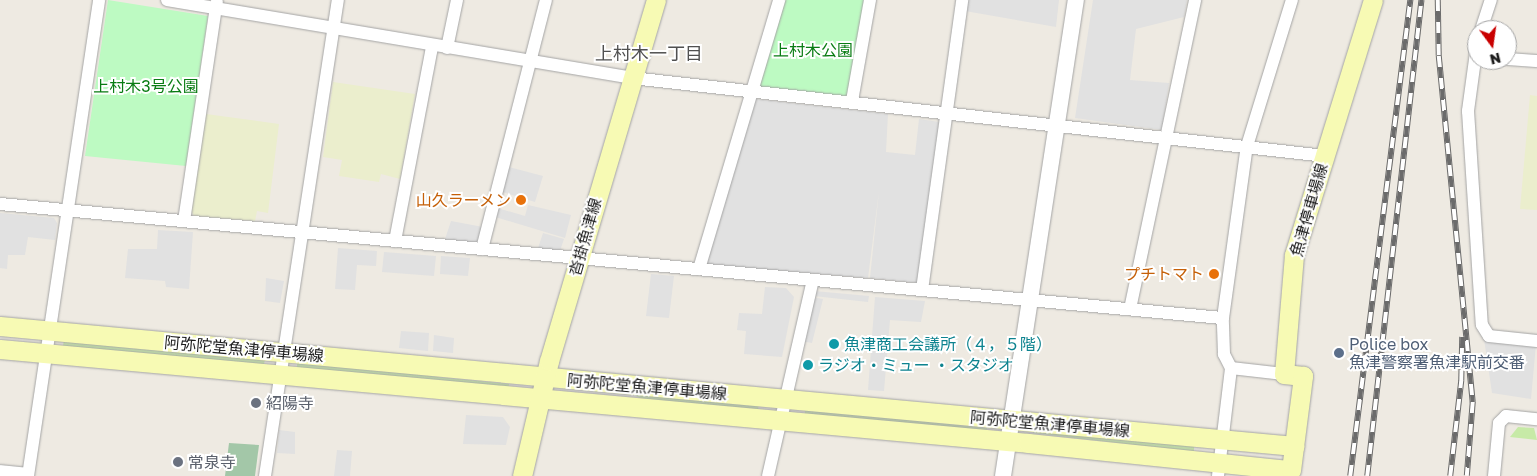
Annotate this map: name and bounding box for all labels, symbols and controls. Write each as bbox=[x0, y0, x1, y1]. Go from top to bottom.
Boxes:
north arrow bbox=[1467, 20, 1517, 70]
park label: 上村木公園 bbox=[773, 40, 853, 60]
district label: 上村木一丁目 bbox=[595, 42, 703, 64]
text: N bbox=[1488, 50, 1503, 69]
park label: 上村木3号公園 bbox=[93, 76, 199, 96]
street label: 魚津停車場線 bbox=[1287, 161, 1331, 259]
place label: 山久ラーメン bbox=[415, 190, 511, 210]
marker: 山久ラーメン bbox=[515, 194, 527, 206]
street label: 沓掛魚津線 bbox=[565, 196, 605, 278]
place label: プチトマト bbox=[1124, 264, 1204, 284]
marker: プチトマト bbox=[1208, 268, 1220, 280]
street label: 阿弥陀堂魚津停車場線 bbox=[163, 332, 325, 366]
place label: 魚津商工会議所（４，５階） bbox=[844, 334, 1052, 354]
place label: Police box 魚津警察署魚津駅前交番 bbox=[1349, 334, 1525, 372]
marker: 魚津商工会議所（４，５階） bbox=[828, 338, 840, 350]
marker: Police box 魚津警察署魚津駅前交番 bbox=[1333, 347, 1345, 359]
place label: ラジオ・ミュー ・スタジオ bbox=[818, 355, 1014, 375]
marker: ラジオ・ミュー ・スタジオ bbox=[802, 359, 814, 371]
street label: 阿弥陀堂魚津停車場線 bbox=[566, 370, 728, 404]
place label: 紹陽寺 bbox=[266, 393, 314, 413]
marker: 紹陽寺 bbox=[250, 397, 262, 409]
street label: 阿弥陀堂魚津停車場線 bbox=[969, 407, 1131, 441]
place label: 常泉寺 bbox=[188, 452, 236, 472]
marker: 常泉寺 bbox=[172, 456, 184, 468]

